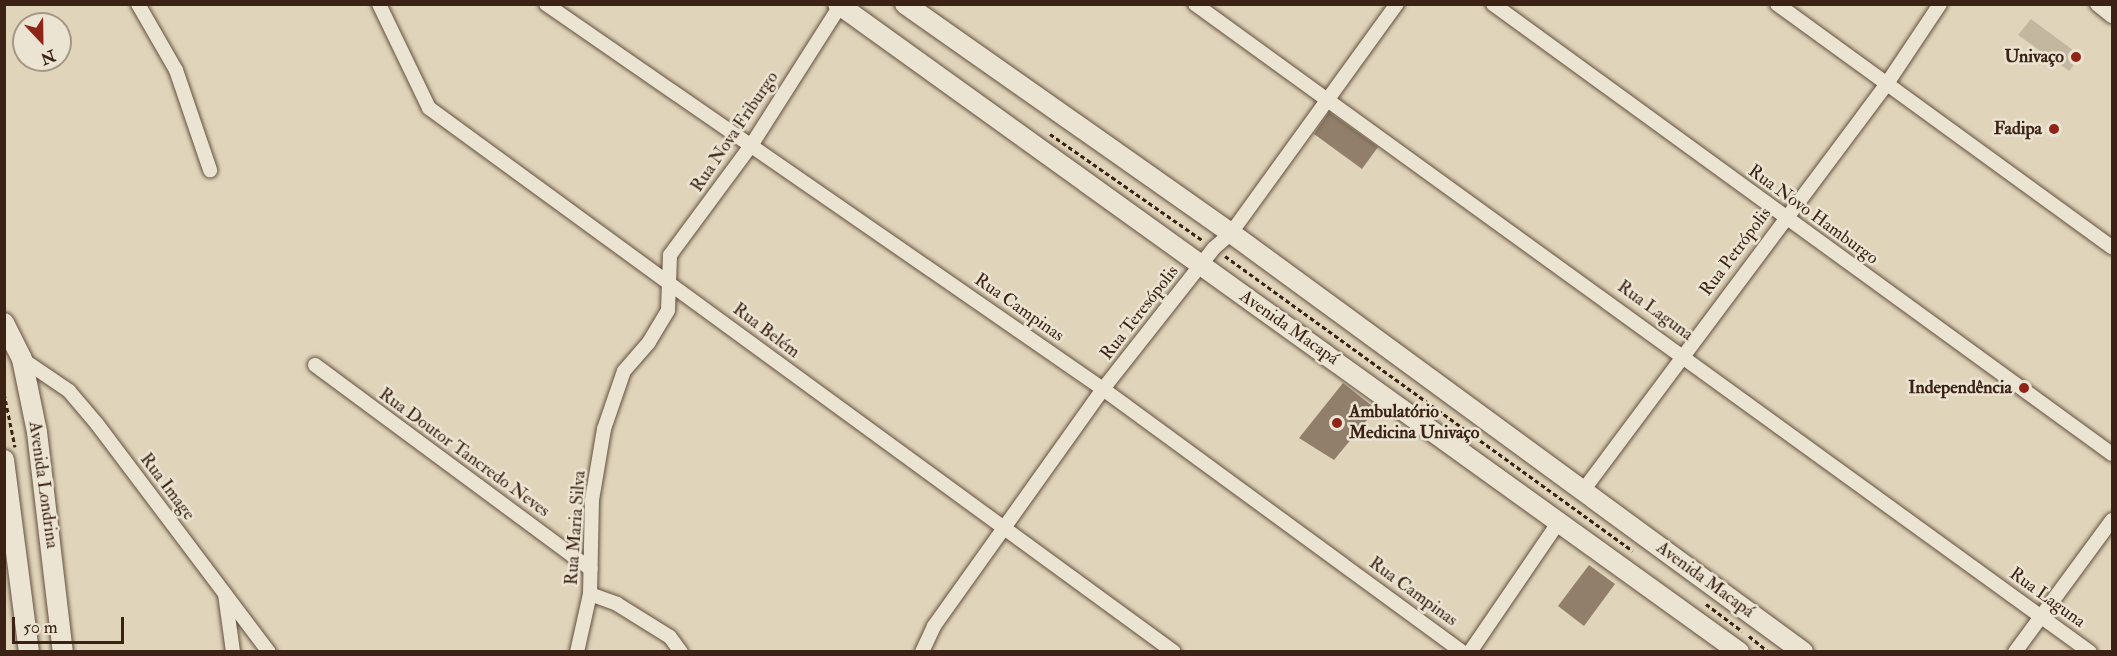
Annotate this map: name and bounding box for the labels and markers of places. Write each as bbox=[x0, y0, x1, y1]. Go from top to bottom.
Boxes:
place label: Univaço bbox=[2004, 46, 2064, 68]
marker: Univaço bbox=[2069, 50, 2083, 64]
place label: Fadipa bbox=[1994, 118, 2042, 140]
marker: Fadipa bbox=[2047, 122, 2061, 136]
place label: Independência bbox=[1908, 377, 2012, 399]
marker: Independência bbox=[2017, 381, 2031, 395]
place label: Ambulatório Medicina Univaço bbox=[1349, 402, 1479, 444]
marker: Ambulatório Medicina Univaço bbox=[1330, 416, 1344, 430]

